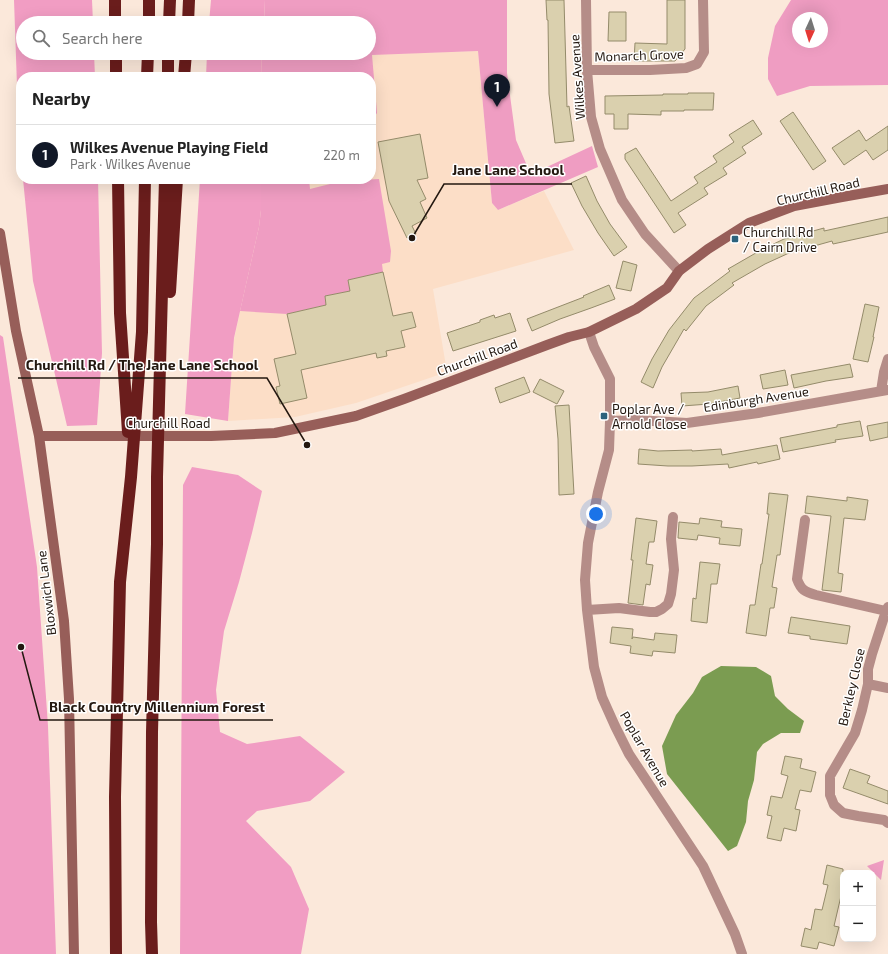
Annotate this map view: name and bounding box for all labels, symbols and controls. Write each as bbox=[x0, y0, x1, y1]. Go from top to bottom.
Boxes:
north arrow bbox=[792, 12, 828, 48]
search box bbox=[16, 16, 376, 60]
icon: search bbox=[30, 27, 52, 49]
text: Search here bbox=[62, 29, 143, 47]
street label: Wilkes Avenue bbox=[566, 34, 588, 120]
street label: Monarch Grove bbox=[594, 45, 684, 65]
pin: 1 bbox=[484, 74, 510, 107]
text: Nearby bbox=[32, 88, 90, 108]
text: Wilkes Avenue Playing Field bbox=[70, 138, 268, 156]
text: 1 bbox=[42, 147, 48, 163]
text: 220 m bbox=[323, 147, 360, 163]
text: Park · Wilkes Avenue bbox=[70, 156, 191, 172]
callout: Jane Lane School bbox=[444, 158, 572, 184]
text: Jane Lane School bbox=[452, 161, 565, 178]
street label: Churchill Road bbox=[775, 174, 861, 208]
place label: Churchill Rd / Cairn Drive bbox=[743, 224, 817, 255]
marker: Churchill Rd / Cairn Drive bbox=[730, 234, 740, 244]
street label: Churchill Road bbox=[434, 335, 520, 379]
callout: Churchill Rd / The Jane Lane School bbox=[18, 352, 267, 378]
text: Churchill Rd / The Jane Lane School bbox=[26, 356, 259, 373]
street label: Edinburgh Avenue bbox=[702, 383, 810, 415]
place label: Poplar Ave / Arnold Close bbox=[612, 401, 687, 432]
marker: Poplar Ave / Arnold Close bbox=[599, 411, 609, 421]
street label: Churchill Road bbox=[126, 415, 210, 431]
your location bbox=[586, 504, 606, 524]
street label: Bloxwich Lane bbox=[33, 550, 59, 636]
street label: Berkley Close bbox=[834, 646, 868, 727]
callout: Black Country Millennium Forest bbox=[40, 694, 273, 720]
text: Black Country Millennium Forest bbox=[49, 698, 265, 715]
street label: Poplar Avenue bbox=[617, 708, 673, 790]
map controls bbox=[840, 870, 876, 942]
button: + bbox=[840, 870, 876, 906]
button: − bbox=[840, 906, 876, 942]

